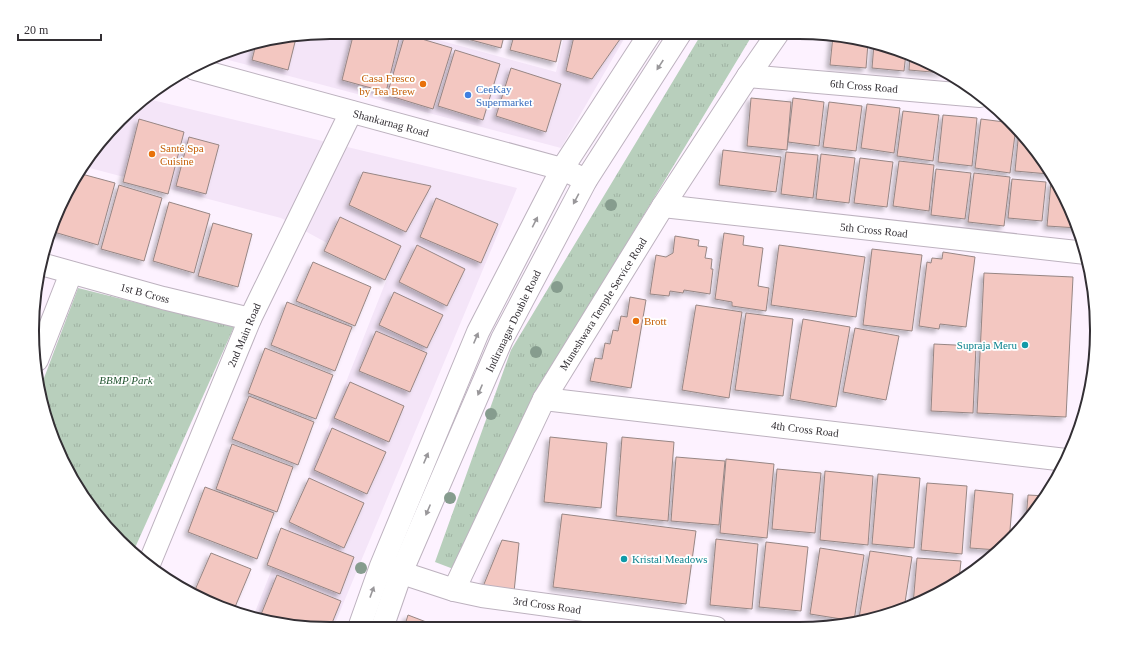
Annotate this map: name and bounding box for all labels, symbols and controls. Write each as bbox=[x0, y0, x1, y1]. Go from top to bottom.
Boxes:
scale bar bbox=[18, 16, 101, 42]
text: 20 m bbox=[24, 23, 49, 37]
one-way arrow bbox=[656, 59, 663, 71]
place label: Casa Fresco by Tea Brew bbox=[359, 72, 415, 97]
street label: 6th Cross Road bbox=[830, 77, 899, 95]
marker: Casa Fresco by Tea Brew bbox=[418, 79, 428, 89]
place label: CeeKay Supermarket bbox=[476, 83, 532, 108]
marker: CeeKay Supermarket bbox=[463, 90, 473, 100]
street label: Shankarnag Road bbox=[352, 107, 431, 139]
place label: Santé Spa Cuisine bbox=[160, 142, 204, 167]
marker: Santé Spa Cuisine bbox=[147, 149, 157, 159]
one-way arrow bbox=[573, 193, 579, 205]
one-way arrow bbox=[532, 216, 538, 228]
street label: 5th Cross Road bbox=[840, 220, 909, 240]
street label: Muneshwara Temple Service Road bbox=[557, 235, 649, 372]
street label: Indiranagar Double Road bbox=[483, 268, 543, 374]
street label: 1st B Cross bbox=[119, 281, 171, 305]
street label: 2nd Main Road bbox=[225, 301, 263, 369]
place label: Brott bbox=[644, 315, 667, 327]
marker: Brott bbox=[631, 316, 641, 326]
one-way arrow bbox=[473, 333, 479, 344]
place label: Supraja Meru bbox=[957, 339, 1017, 351]
marker: Supraja Meru bbox=[1020, 340, 1030, 350]
park label: BBMP Park bbox=[99, 374, 154, 386]
one-way arrow bbox=[476, 385, 482, 397]
street label: 4th Cross Road bbox=[771, 419, 840, 439]
one-way arrow bbox=[423, 453, 429, 464]
one-way arrow bbox=[425, 504, 431, 516]
place label: Kristal Meadows bbox=[632, 553, 707, 565]
marker: Kristal Meadows bbox=[619, 554, 629, 564]
one-way arrow bbox=[370, 585, 376, 597]
street label: 3rd Cross Road bbox=[512, 594, 582, 616]

